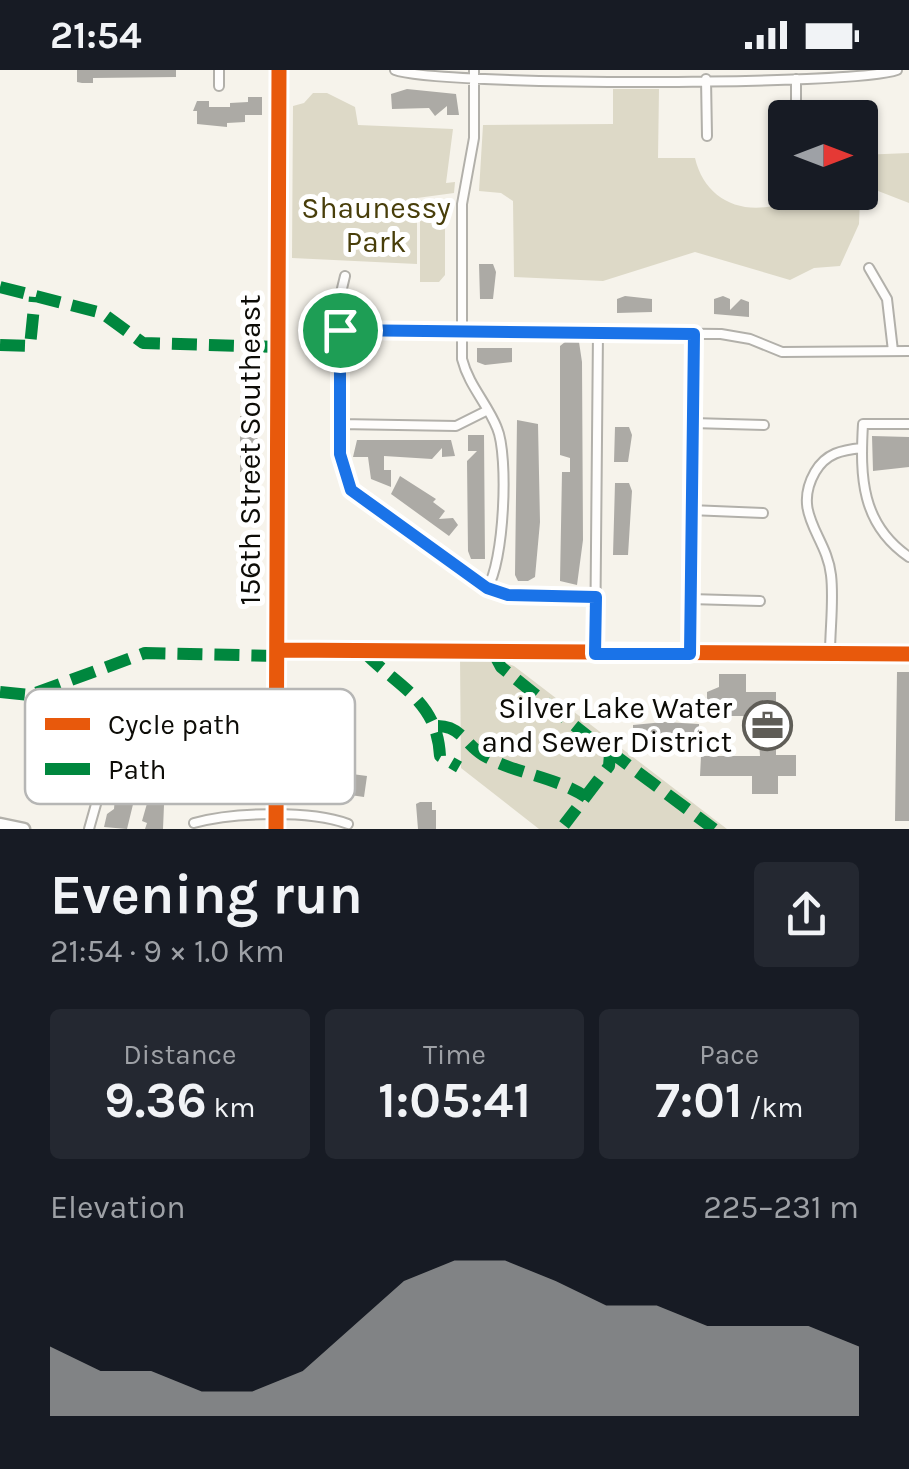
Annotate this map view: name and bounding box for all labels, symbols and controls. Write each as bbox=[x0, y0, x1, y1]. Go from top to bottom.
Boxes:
text: 21:54 bbox=[50, 13, 142, 58]
north arrow bbox=[768, 100, 878, 210]
map controls bbox=[768, 100, 878, 210]
park label: Shaunessy Park bbox=[301, 190, 451, 260]
pin bbox=[298, 288, 383, 373]
street label: 156th Street Southeast bbox=[232, 294, 268, 606]
icon: arrive bbox=[313, 303, 368, 358]
legend bbox=[25, 689, 355, 804]
place label: Silver Lake Water and Sewer District bbox=[481, 690, 732, 760]
office icon: Silver Lake Water and Sewer District bbox=[741, 699, 793, 751]
text: Cycle path bbox=[108, 708, 241, 741]
text: Path bbox=[108, 753, 166, 786]
button: share bbox=[754, 862, 859, 967]
text: Evening run bbox=[50, 863, 363, 927]
text: 21:54 · 9 × 1.0 km bbox=[50, 933, 285, 970]
text: Distance bbox=[123, 1038, 236, 1071]
text: Time bbox=[423, 1038, 486, 1071]
text: Pace bbox=[699, 1038, 759, 1071]
text: 9.36 bbox=[104, 1071, 207, 1130]
text: 1:05:41 bbox=[378, 1071, 531, 1130]
text: 7:01 bbox=[655, 1071, 743, 1130]
text: km bbox=[207, 1091, 255, 1124]
text: /km bbox=[743, 1091, 803, 1124]
text: Elevation bbox=[50, 1189, 185, 1226]
text: 225–231 m bbox=[703, 1189, 859, 1226]

